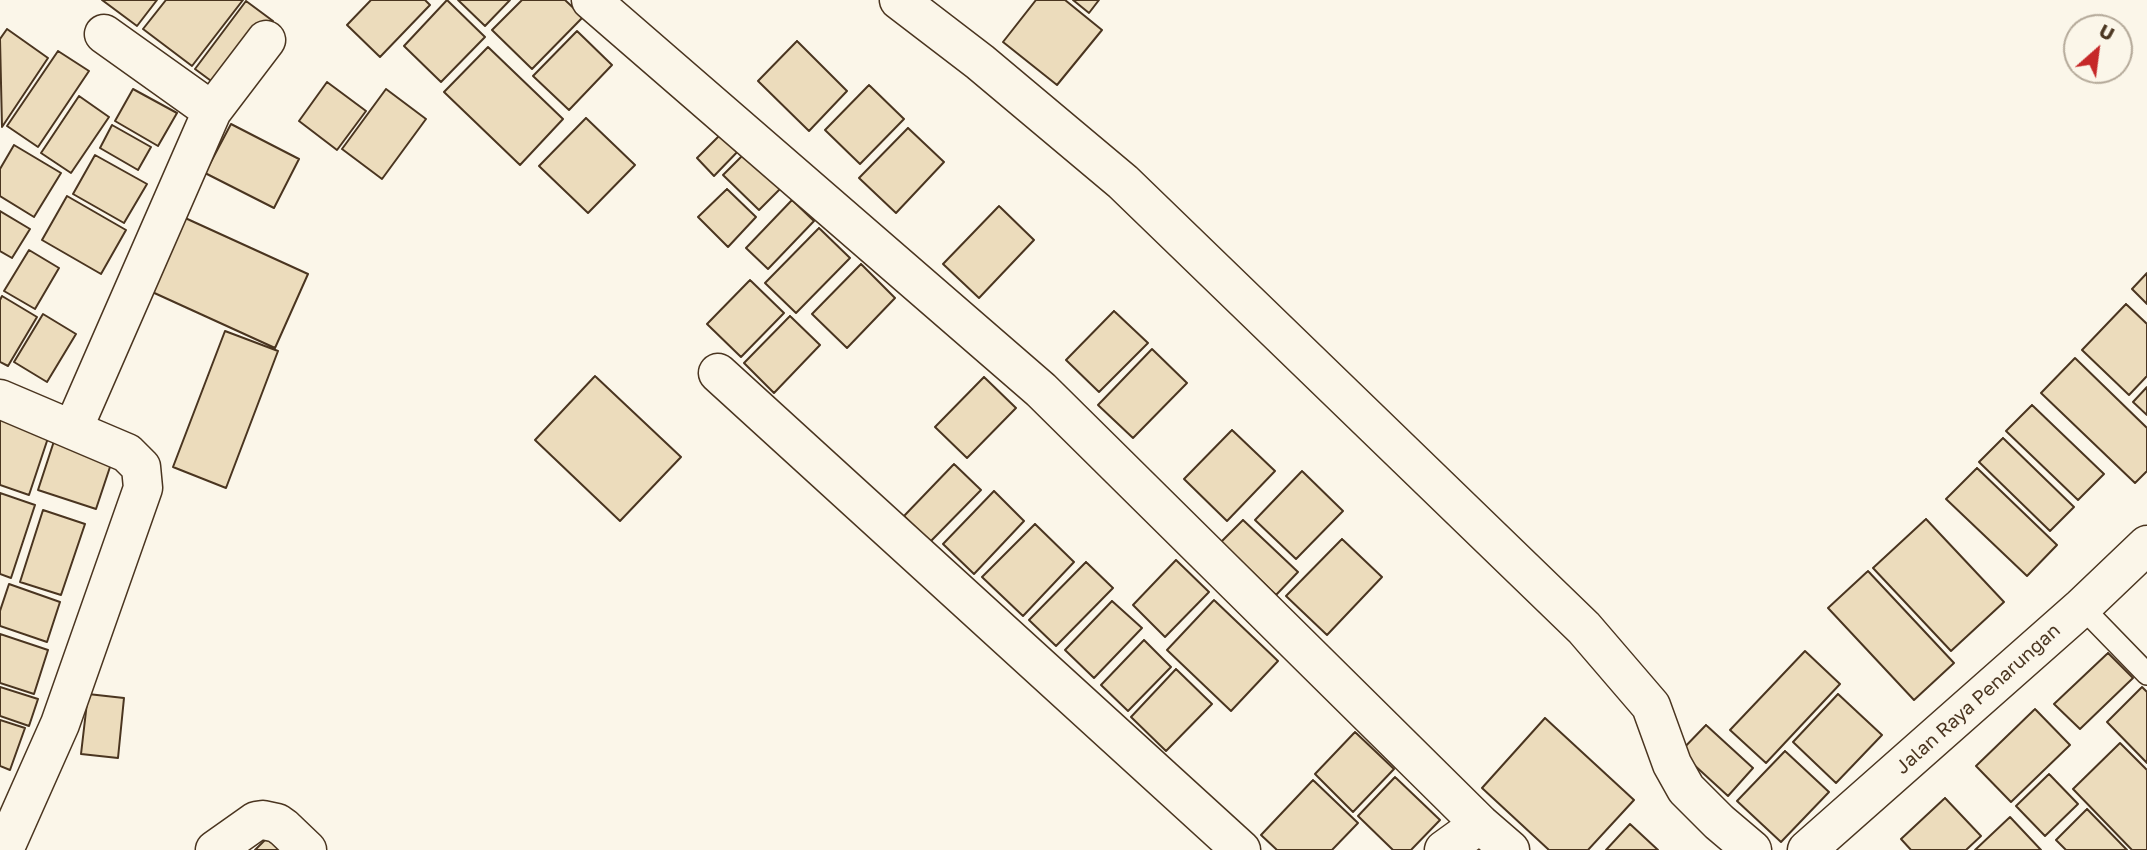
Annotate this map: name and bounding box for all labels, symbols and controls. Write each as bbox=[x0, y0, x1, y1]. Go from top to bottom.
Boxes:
north arrow bbox=[2063, 14, 2133, 84]
text: U bbox=[2096, 18, 2119, 45]
street label: Jalan Raya Penarungan bbox=[1891, 619, 2065, 779]

